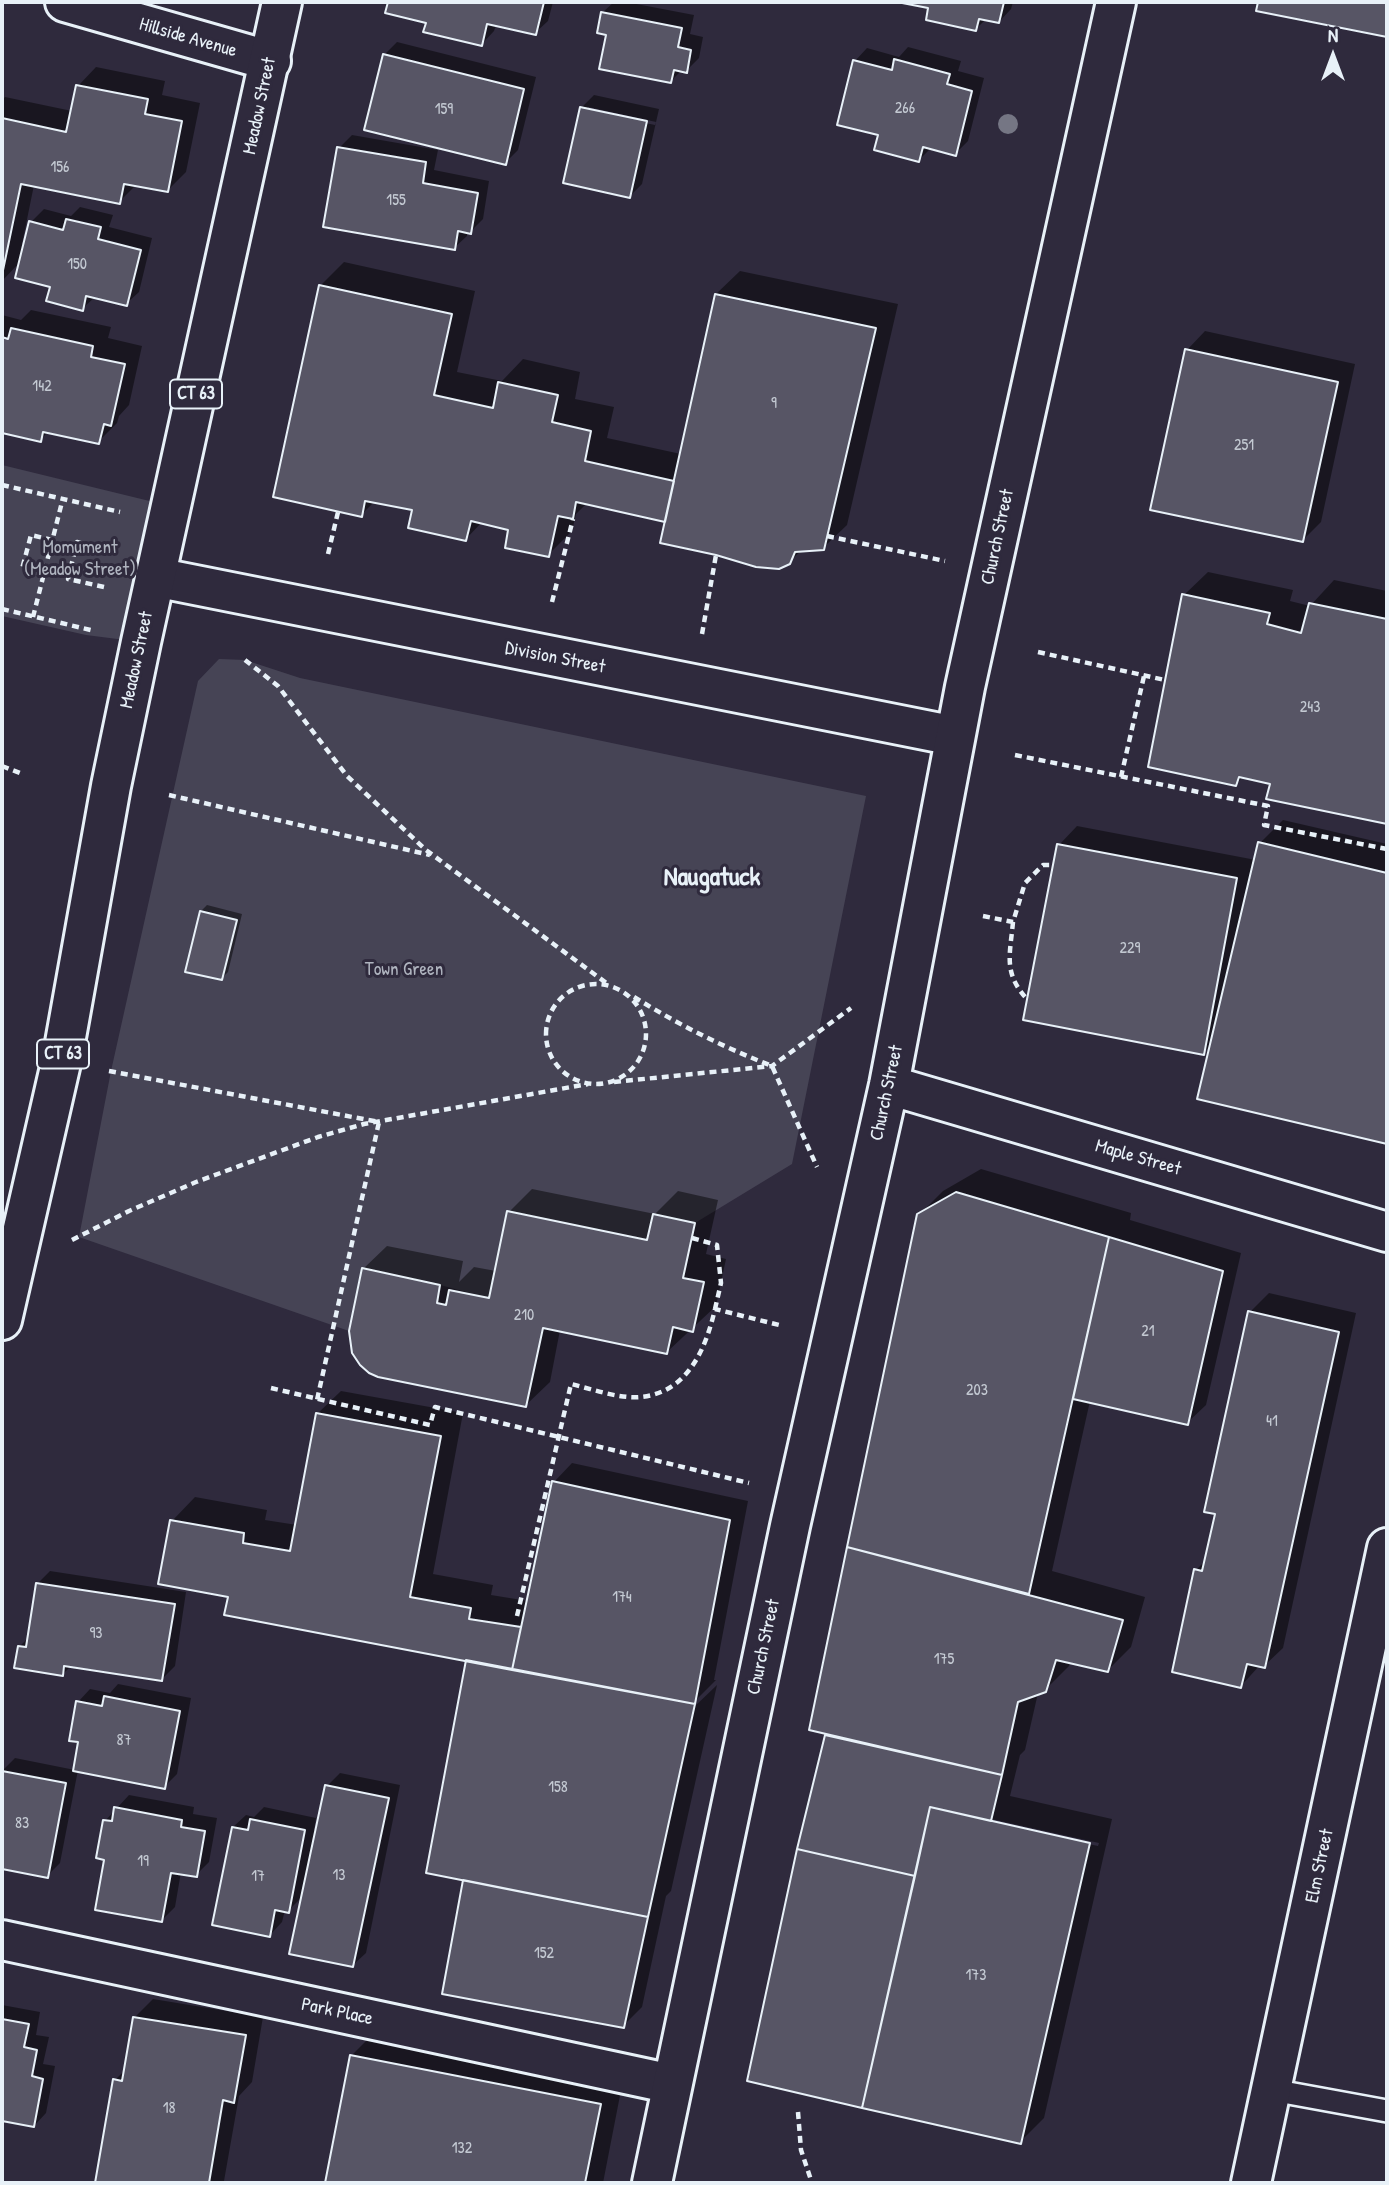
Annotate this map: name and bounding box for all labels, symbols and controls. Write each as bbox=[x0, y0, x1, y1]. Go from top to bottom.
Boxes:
street label: Hillside Avenue bbox=[137, 13, 239, 63]
north arrow bbox=[1298, 21, 1368, 91]
text: N bbox=[1328, 22, 1338, 48]
street label: Meadow Street bbox=[239, 55, 281, 157]
house number: 266 bbox=[895, 99, 915, 119]
house number: 159 bbox=[435, 100, 453, 120]
house number: 156 bbox=[51, 158, 69, 178]
house number: 155 bbox=[386, 191, 406, 211]
house number: 150 bbox=[67, 255, 87, 275]
house number: 142 bbox=[32, 377, 52, 397]
road number: CT 63 bbox=[170, 380, 222, 408]
house number: 9 bbox=[771, 394, 777, 414]
house number: 251 bbox=[1234, 436, 1254, 456]
street label: Church Street bbox=[977, 487, 1019, 587]
park label: Momument (Meadow Street) bbox=[24, 537, 136, 581]
street label: Meadow Street bbox=[116, 609, 158, 711]
street label: Division Street bbox=[503, 637, 607, 679]
house number: 243 bbox=[1300, 698, 1320, 718]
district label: Naugatuck bbox=[664, 862, 760, 894]
house number: 229 bbox=[1120, 939, 1140, 959]
park label: Town Green bbox=[365, 959, 443, 981]
road number: CT 63 bbox=[37, 1040, 89, 1069]
street label: Church Street bbox=[866, 1043, 908, 1143]
street label: Maple Street bbox=[1093, 1135, 1183, 1181]
house number: 210 bbox=[514, 1306, 534, 1326]
house number: 21 bbox=[1141, 1322, 1155, 1342]
house number: 203 bbox=[966, 1381, 988, 1401]
house number: 41 bbox=[1266, 1412, 1278, 1432]
house number: 174 bbox=[612, 1588, 632, 1608]
street label: Church Street bbox=[743, 1597, 785, 1697]
house number: 93 bbox=[89, 1624, 103, 1644]
house number: 175 bbox=[934, 1650, 954, 1670]
house number: 87 bbox=[117, 1731, 131, 1751]
house number: 158 bbox=[548, 1778, 568, 1798]
house number: 83 bbox=[15, 1814, 29, 1834]
street label: Elm Street bbox=[1301, 1827, 1339, 1905]
house number: 19 bbox=[137, 1852, 149, 1872]
house number: 13 bbox=[333, 1866, 345, 1886]
house number: 17 bbox=[251, 1867, 265, 1887]
house number: 152 bbox=[534, 1944, 554, 1964]
house number: 173 bbox=[966, 1966, 986, 1986]
street label: Park Place bbox=[299, 1993, 375, 2031]
house number: 18 bbox=[163, 2099, 175, 2119]
house number: 132 bbox=[452, 2139, 472, 2159]

